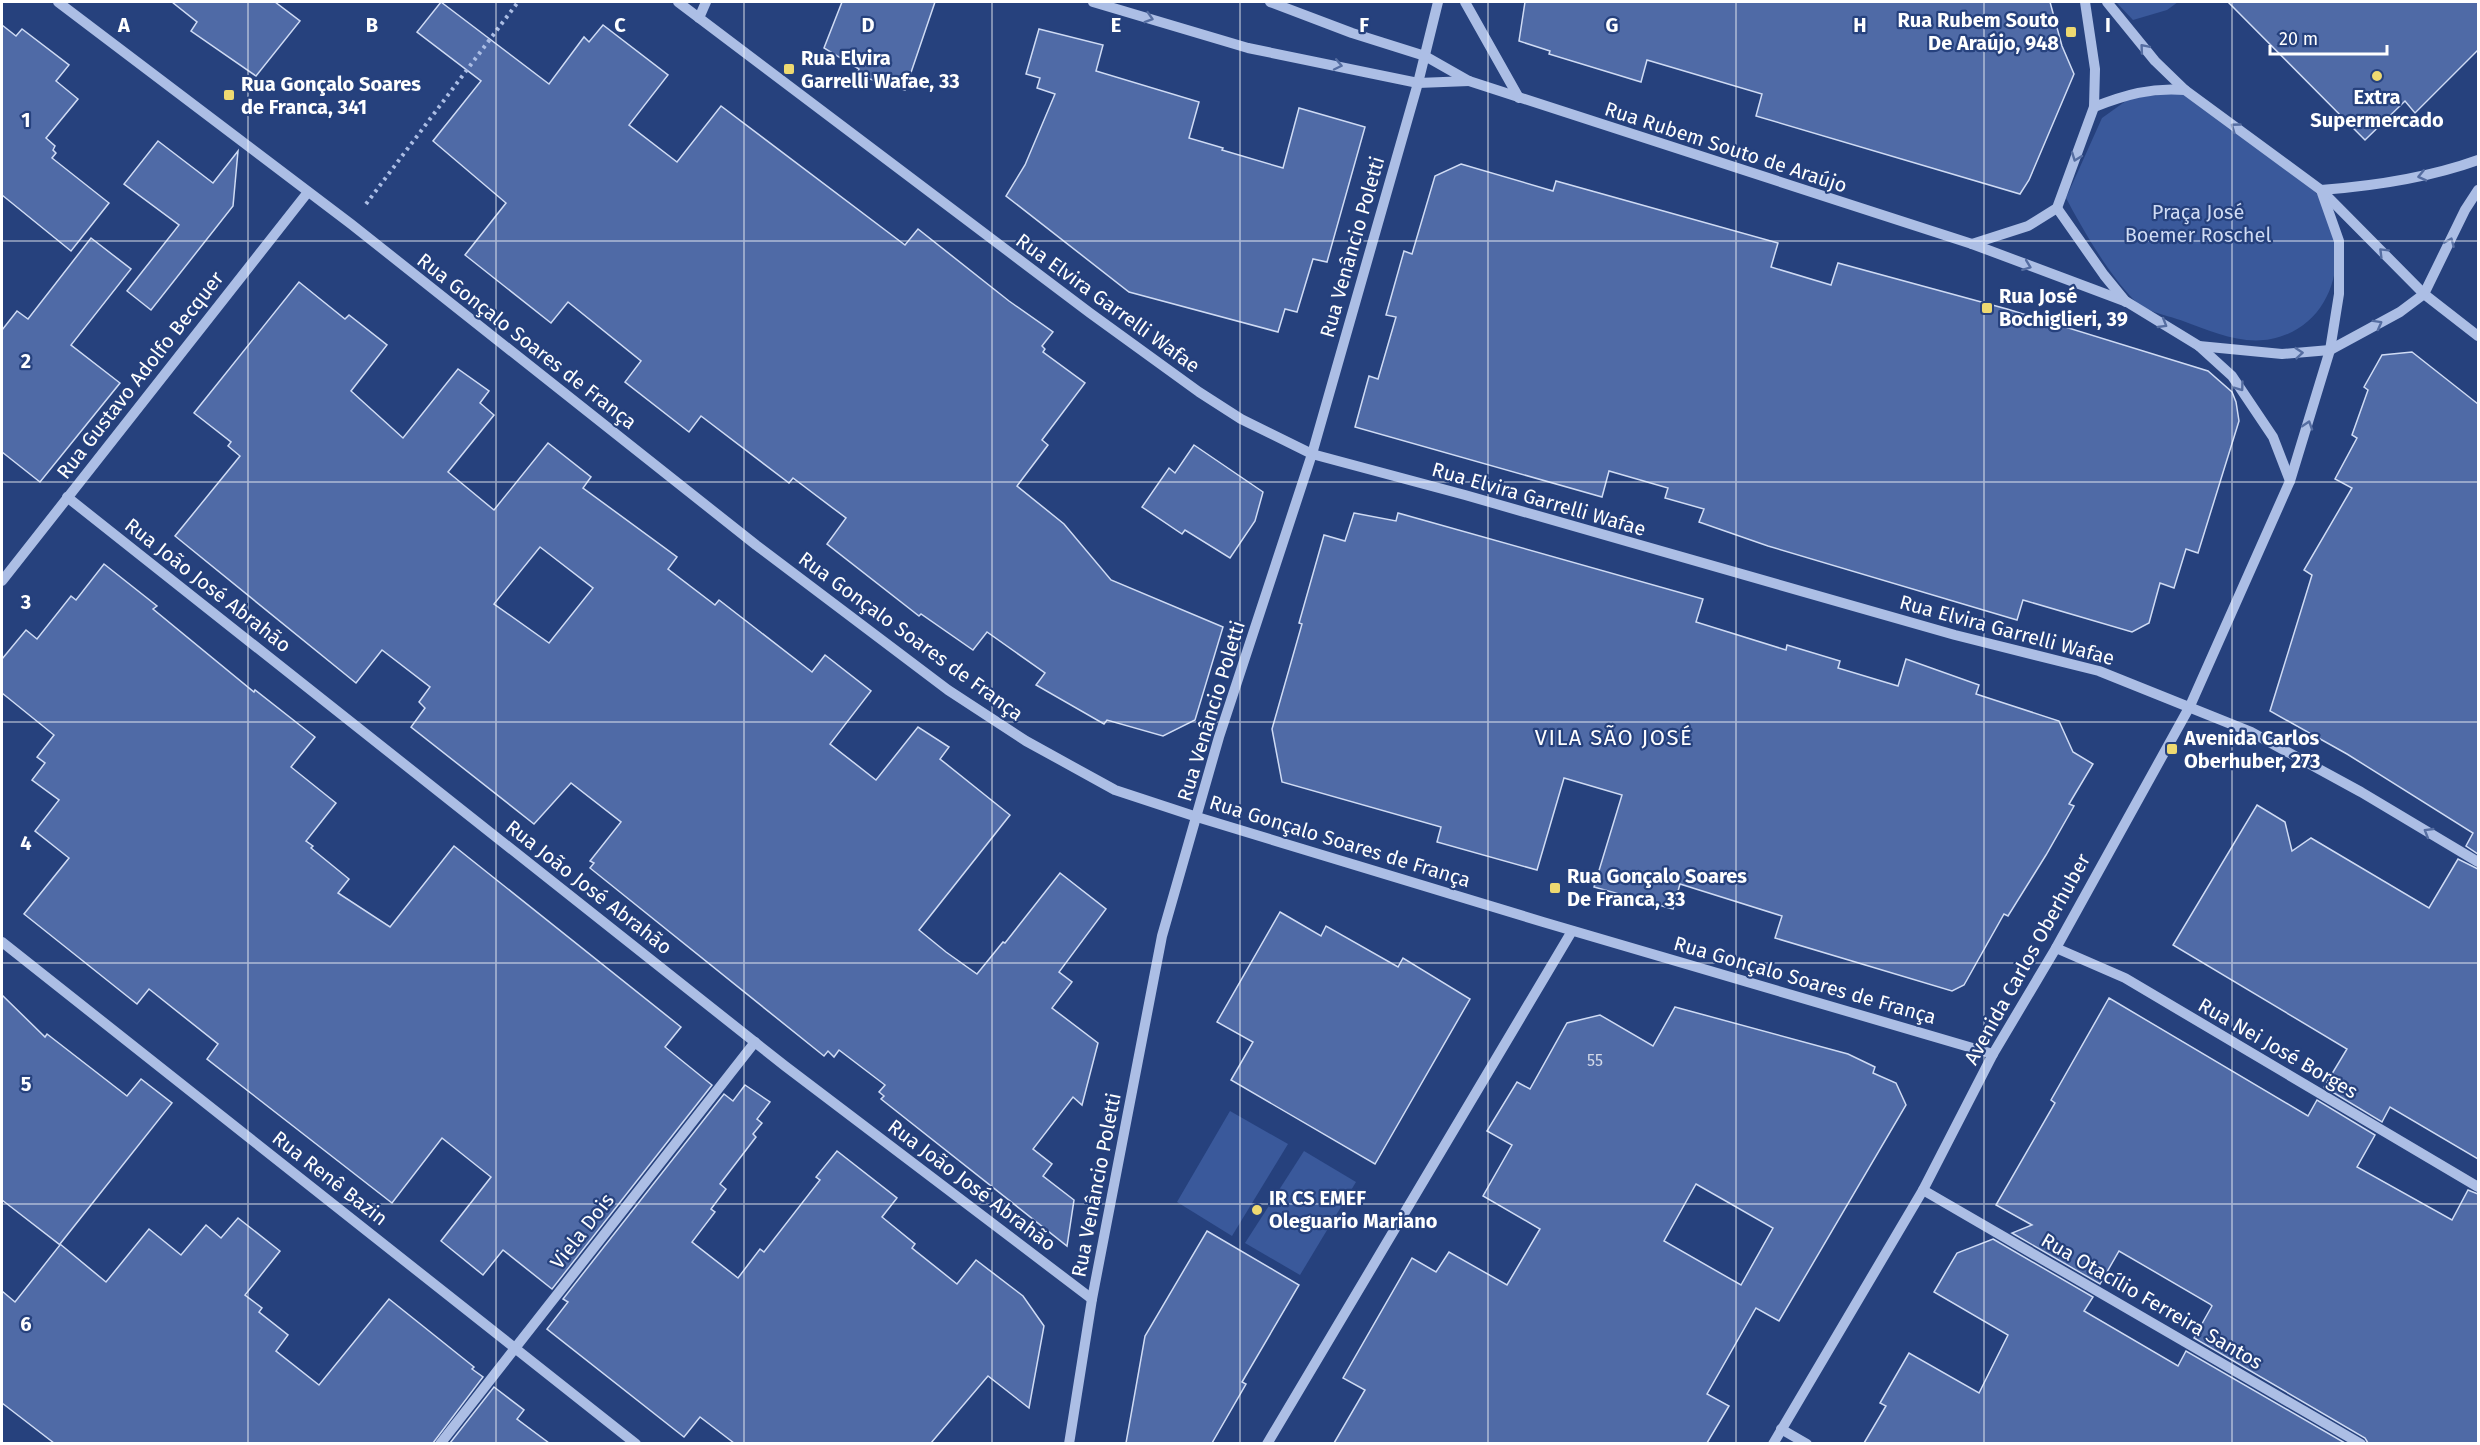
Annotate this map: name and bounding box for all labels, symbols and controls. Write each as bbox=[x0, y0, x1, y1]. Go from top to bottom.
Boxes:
place label: Rua Rubem Souto De Araújo, 948 bbox=[1898, 8, 2059, 55]
one-way arrow bbox=[1143, 11, 1154, 23]
text: A bbox=[117, 13, 131, 37]
text: B bbox=[366, 13, 378, 37]
text: C bbox=[614, 13, 626, 37]
text: D bbox=[861, 13, 875, 37]
text: E bbox=[1111, 13, 1121, 37]
text: F bbox=[1359, 13, 1369, 37]
text: G bbox=[1606, 13, 1618, 37]
text: H bbox=[1853, 13, 1867, 37]
text: I bbox=[2105, 13, 2111, 37]
scale bar bbox=[2270, 18, 2387, 56]
marker: Rua Rubem Souto De Araújo, 948 bbox=[2064, 25, 2078, 39]
text: 20 m bbox=[2279, 28, 2318, 50]
one-way arrow bbox=[2141, 44, 2152, 55]
place label: Rua Elvira Garrelli Wafae, 33 bbox=[801, 46, 960, 93]
one-way arrow bbox=[1333, 58, 1343, 71]
marker: Rua Elvira Garrelli Wafae, 33 bbox=[782, 62, 796, 76]
marker: Extra Supermercado bbox=[2370, 69, 2384, 83]
place label: Rua Gonçalo Soares de Franca, 341 bbox=[241, 72, 421, 119]
place label: Extra Supermercado bbox=[2310, 85, 2444, 132]
marker: Rua Gonçalo Soares de Franca, 341 bbox=[222, 88, 236, 102]
street label: Rua Rubem Souto de Araújo bbox=[1602, 96, 1850, 198]
text: 1 bbox=[21, 108, 31, 132]
one-way arrow bbox=[2230, 123, 2241, 134]
one-way arrow bbox=[2070, 151, 2083, 162]
street label: Rua Venâncio Poletti bbox=[1315, 154, 1389, 340]
one-way arrow bbox=[2418, 168, 2428, 181]
park label: Praça José Boemer Roschel bbox=[2125, 200, 2271, 247]
street label: Rua Elvira Garrelli Wafae bbox=[1011, 228, 1205, 378]
one-way arrow bbox=[2443, 237, 2455, 248]
street label: Rua Gonçalo Soares de França bbox=[412, 248, 641, 435]
one-way arrow bbox=[2380, 249, 2391, 260]
one-way arrow bbox=[2020, 259, 2031, 271]
street label: Rua Gustavo Adolfo Becquer bbox=[51, 266, 229, 484]
place label: Rua José Bochiglieri, 39 bbox=[1999, 284, 2128, 331]
marker: Rua José Bochiglieri, 39 bbox=[1980, 301, 1994, 315]
one-way arrow bbox=[2157, 317, 2167, 328]
one-way arrow bbox=[2372, 320, 2382, 331]
one-way arrow bbox=[2295, 347, 2304, 360]
text: 2 bbox=[21, 349, 31, 373]
one-way arrow bbox=[2233, 380, 2244, 391]
one-way arrow bbox=[2301, 420, 2313, 431]
street label: Rua Elvira Garrelli Wafae bbox=[1429, 457, 1649, 541]
street label: Rua João José Abrahão bbox=[120, 513, 296, 657]
street label: Rua Gonçalo Soares de França bbox=[793, 546, 1028, 726]
text: 3 bbox=[20, 590, 31, 614]
street label: Rua Elvira Garrelli Wafae bbox=[1897, 590, 2117, 670]
street label: Rua Venâncio Poletti bbox=[1172, 618, 1250, 804]
district label: VILA SÃO JOSÉ bbox=[1535, 724, 1693, 751]
place label: Avenida Carlos Oberhuber, 273 bbox=[2183, 726, 2321, 773]
marker: Avenida Carlos Oberhuber, 273 bbox=[2165, 742, 2179, 756]
street label: Rua Gonçalo Soares de França bbox=[1206, 790, 1473, 893]
street label: Rua João José Abrahão bbox=[501, 815, 677, 959]
one-way arrow bbox=[2424, 827, 2434, 839]
text: 4 bbox=[20, 831, 32, 855]
street label: Avenida Carlos Oberhuber bbox=[1959, 849, 2095, 1069]
place label: Rua Gonçalo Soares De Franca, 33 bbox=[1567, 864, 1747, 911]
marker: Rua Gonçalo Soares De Franca, 33 bbox=[1548, 881, 1562, 895]
street label: Rua Gonçalo Soares de França bbox=[1671, 931, 1939, 1030]
street label: Rua Nei José Borges bbox=[2194, 993, 2362, 1103]
house number: 55 bbox=[1587, 1051, 1603, 1070]
text: 5 bbox=[21, 1072, 32, 1096]
street label: Rua Venâncio Poletti bbox=[1066, 1091, 1126, 1279]
street label: Rua João José Abrahão bbox=[883, 1114, 1061, 1256]
street label: Rua Renê Bazin bbox=[268, 1126, 392, 1230]
place label: IR CS EMEF Oleguario Mariano bbox=[1269, 1186, 1438, 1233]
street label: Viela Dois bbox=[545, 1188, 619, 1274]
marker: IR CS EMEF Oleguario Mariano bbox=[1250, 1203, 1264, 1217]
street label: Rua Otacílio Ferreira Santos bbox=[2037, 1228, 2267, 1374]
text: 6 bbox=[20, 1312, 32, 1336]

